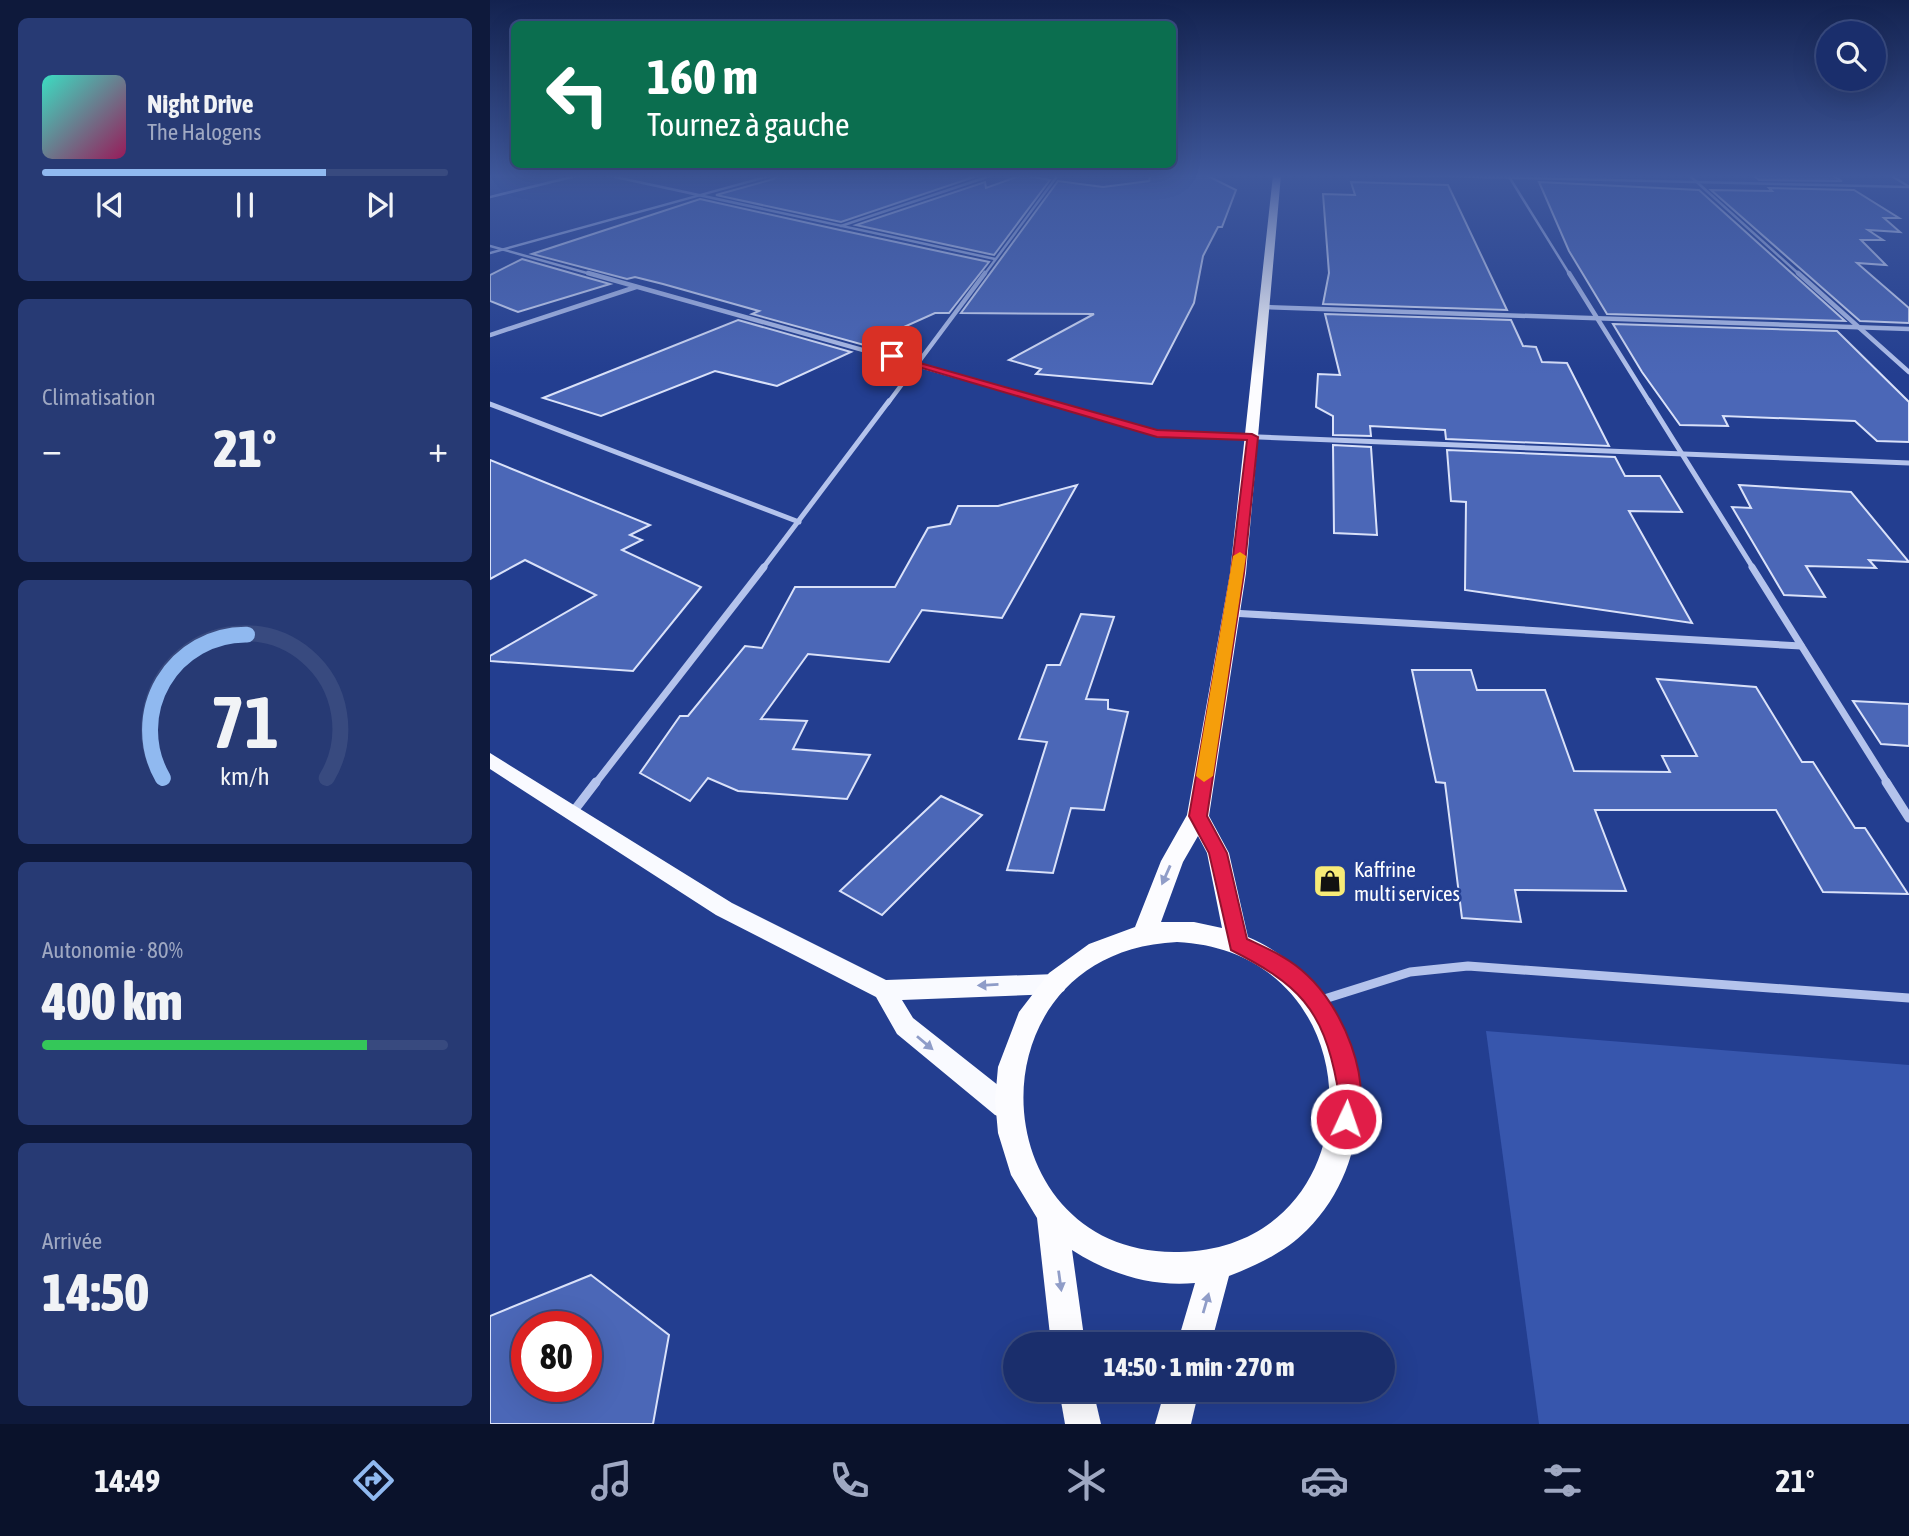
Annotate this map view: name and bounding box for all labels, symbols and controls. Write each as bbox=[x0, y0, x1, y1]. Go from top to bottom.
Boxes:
map controls bbox=[1816, 21, 1886, 91]
button: search bbox=[1816, 21, 1886, 91]
text: 160 m bbox=[647, 48, 758, 104]
icon: left bbox=[532, 49, 623, 140]
text: Night Drive bbox=[147, 89, 254, 119]
text: Tournez à gauche bbox=[647, 106, 850, 143]
text: The Halogens bbox=[147, 119, 261, 145]
icon: previous bbox=[91, 186, 129, 224]
icon: pause bbox=[226, 186, 264, 224]
icon: next bbox=[361, 186, 399, 224]
pin bbox=[862, 326, 922, 386]
icon: arrive bbox=[873, 337, 911, 375]
text: Climatisation bbox=[42, 384, 156, 410]
text: 21° bbox=[213, 418, 277, 478]
text: − bbox=[42, 427, 62, 470]
text: + bbox=[428, 427, 448, 470]
text: 71 bbox=[211, 680, 279, 763]
text: km/h bbox=[220, 762, 270, 790]
place label: Kaffrine multi services bbox=[1354, 857, 1460, 905]
shop icon: Kaffrine multi services bbox=[1311, 862, 1349, 900]
one-way arrow bbox=[1160, 865, 1172, 885]
text: Autonomie · 80% bbox=[42, 937, 183, 963]
text: 400 km bbox=[42, 971, 183, 1031]
one-way arrow bbox=[977, 980, 999, 991]
one-way arrow bbox=[917, 1035, 934, 1050]
position arrow bbox=[1309, 1082, 1383, 1156]
text: Arrivée bbox=[42, 1228, 102, 1254]
text: 14:50 bbox=[42, 1262, 149, 1322]
one-way arrow bbox=[1055, 1270, 1066, 1292]
one-way arrow bbox=[1201, 1292, 1211, 1313]
speed limit sign: 80 bbox=[511, 1311, 602, 1402]
text: 14:50 · 1 min · 270 m bbox=[1104, 1352, 1294, 1382]
icon: directions bbox=[349, 1456, 398, 1505]
icon: music bbox=[587, 1456, 636, 1505]
icon: phone bbox=[825, 1456, 874, 1505]
icon: climate bbox=[1062, 1456, 1111, 1505]
icon: car bbox=[1300, 1456, 1349, 1505]
icon: filters bbox=[1538, 1456, 1587, 1505]
text: 14:49 bbox=[94, 1462, 160, 1499]
text: 21° bbox=[1776, 1462, 1815, 1499]

